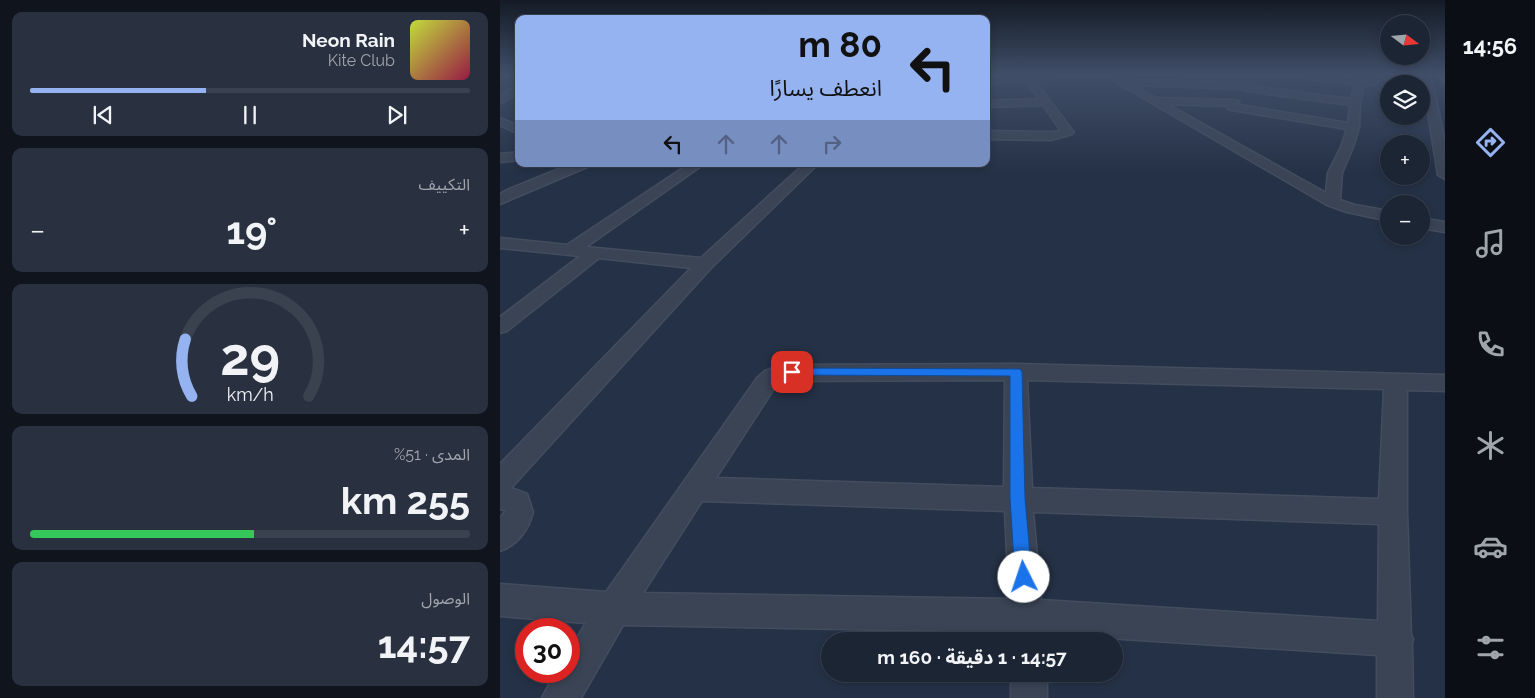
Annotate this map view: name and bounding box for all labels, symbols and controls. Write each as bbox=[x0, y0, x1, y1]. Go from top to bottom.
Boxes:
north arrow bbox=[1380, 15, 1430, 65]
map controls bbox=[1380, 15, 1430, 245]
text: 80 m bbox=[798, 24, 882, 65]
text: Neon Rain bbox=[302, 29, 395, 51]
text: 14:56 bbox=[1463, 33, 1517, 59]
icon: left bbox=[900, 35, 965, 100]
text: Kite Club bbox=[328, 51, 395, 70]
text: انعطف يسارًا bbox=[770, 75, 882, 101]
button: layers bbox=[1380, 75, 1430, 125]
icon: previous bbox=[89, 101, 117, 129]
icon: pause bbox=[236, 101, 264, 129]
icon: next bbox=[383, 101, 411, 129]
icon: directions bbox=[1473, 125, 1508, 160]
icon: left bbox=[659, 130, 687, 158]
icon: ahead bbox=[712, 130, 740, 158]
icon: ahead bbox=[765, 130, 793, 158]
icon: right bbox=[818, 130, 846, 158]
button: + bbox=[1380, 135, 1430, 185]
text: التكييف bbox=[418, 175, 470, 194]
button: − bbox=[1380, 195, 1430, 245]
text: 19° bbox=[226, 208, 277, 253]
text: − bbox=[30, 214, 45, 247]
text: + bbox=[458, 214, 470, 247]
icon: music bbox=[1473, 226, 1508, 261]
text: 29 bbox=[220, 326, 280, 387]
icon: phone bbox=[1473, 327, 1508, 362]
pin bbox=[771, 351, 813, 393]
icon: arrive bbox=[778, 358, 806, 386]
text: km/h bbox=[226, 384, 274, 405]
icon: climate bbox=[1473, 428, 1508, 463]
text: المدى · 51% bbox=[394, 445, 470, 464]
text: 255 km bbox=[341, 478, 470, 523]
icon: car bbox=[1473, 529, 1508, 564]
position arrow bbox=[997, 550, 1049, 602]
text: الوصول bbox=[421, 589, 470, 608]
speed limit sign: 30 bbox=[515, 618, 580, 683]
text: 14:57 bbox=[378, 622, 470, 667]
icon: filters bbox=[1473, 630, 1508, 665]
text: 14:57 · 1 دقيقة · 160 m bbox=[877, 646, 1067, 668]

